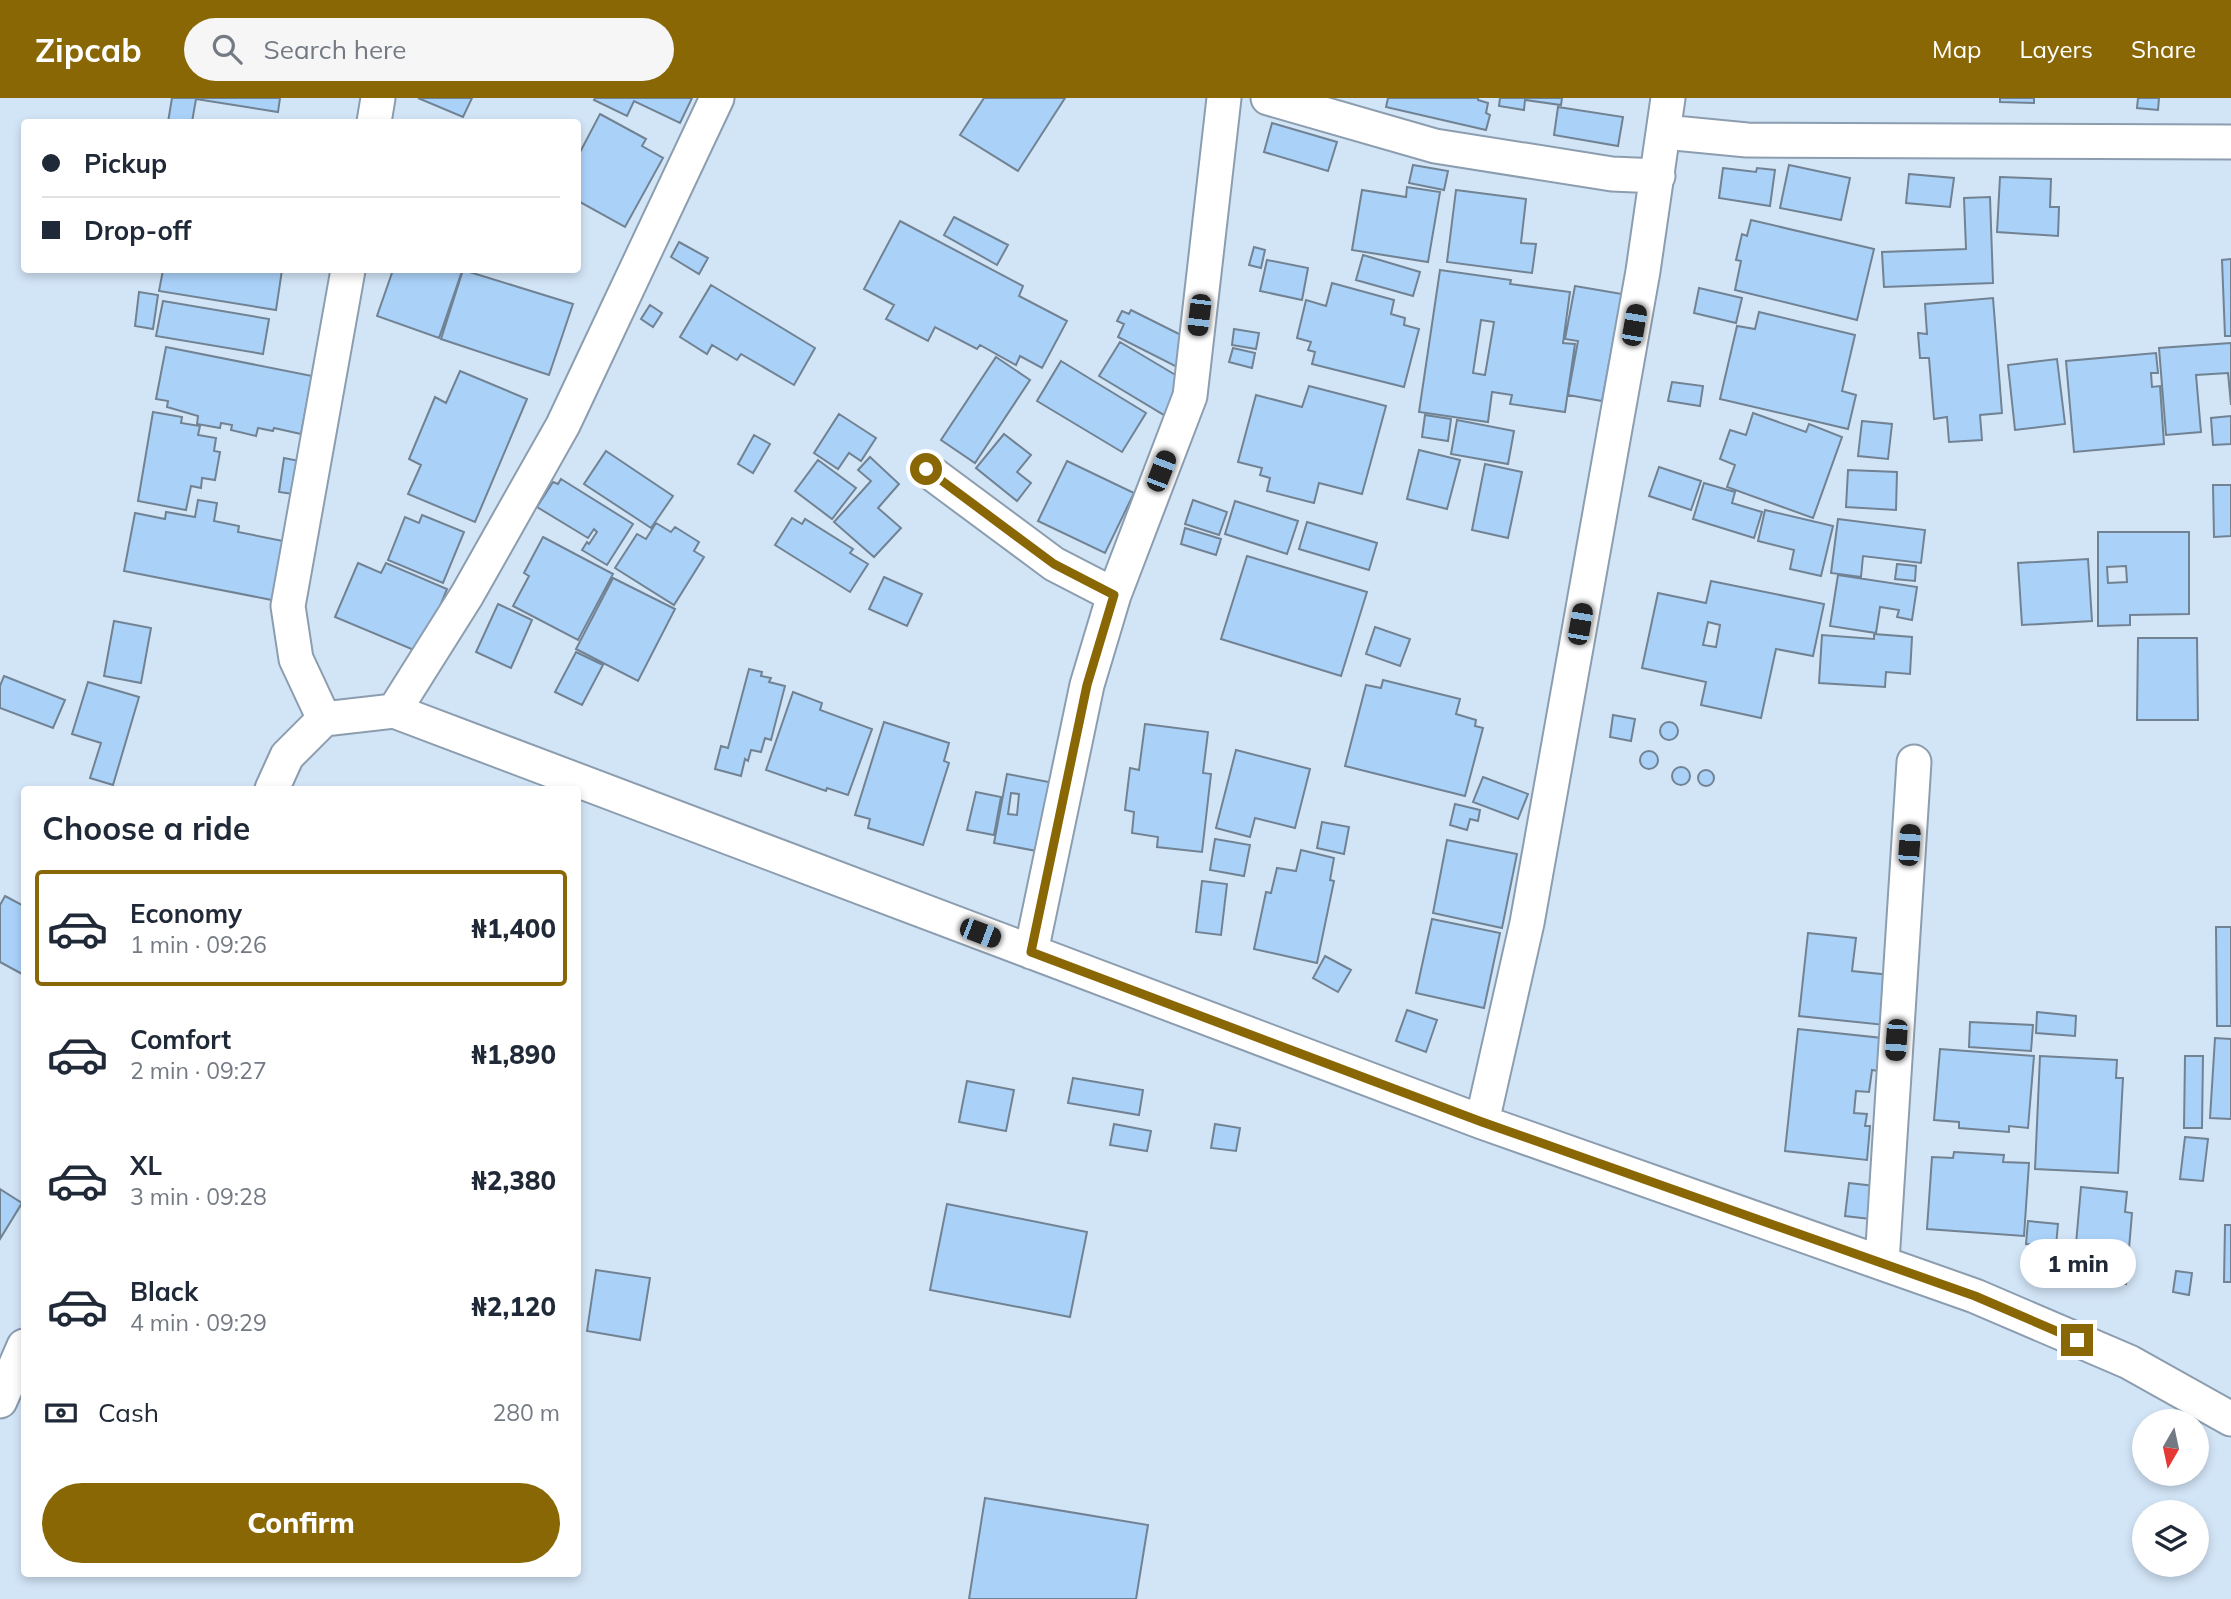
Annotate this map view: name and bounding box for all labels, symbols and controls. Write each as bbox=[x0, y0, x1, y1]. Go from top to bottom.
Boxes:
search box bbox=[184, 18, 674, 81]
text: Zipcab bbox=[35, 29, 142, 70]
icon: search bbox=[208, 30, 246, 68]
text: Search here bbox=[264, 33, 407, 66]
text: Map bbox=[1932, 34, 1981, 64]
text: Layers bbox=[2019, 34, 2093, 64]
text: Share bbox=[2131, 34, 2196, 64]
text: Pickup bbox=[84, 147, 167, 180]
text: Drop-off bbox=[84, 214, 191, 247]
car bbox=[1187, 293, 1212, 337]
car bbox=[1621, 302, 1648, 348]
car bbox=[1144, 448, 1179, 494]
route start bbox=[910, 453, 942, 485]
car bbox=[1567, 601, 1594, 647]
text: Choose a ride bbox=[42, 808, 250, 848]
car bbox=[1898, 823, 1921, 867]
icon: car bbox=[46, 897, 109, 960]
text: Economy bbox=[130, 897, 242, 930]
text: ₦1,400 bbox=[471, 912, 556, 945]
car bbox=[957, 916, 1004, 950]
text: 1 min · 09:26 bbox=[130, 930, 267, 959]
car bbox=[1885, 1018, 1908, 1062]
icon: car bbox=[46, 1023, 109, 1086]
text: Comfort bbox=[130, 1023, 231, 1056]
text: ₦1,890 bbox=[471, 1038, 556, 1071]
text: 2 min · 09:27 bbox=[130, 1056, 267, 1085]
icon: car bbox=[46, 1149, 109, 1212]
text: XL bbox=[130, 1149, 162, 1182]
text: ₦2,380 bbox=[471, 1164, 556, 1197]
text: 3 min · 09:28 bbox=[130, 1182, 267, 1211]
callout: 1 min bbox=[2019, 1238, 2135, 1288]
text: 1 min bbox=[2047, 1249, 2109, 1278]
icon: car bbox=[46, 1275, 109, 1338]
text: Black bbox=[130, 1275, 198, 1308]
text: ₦2,120 bbox=[471, 1290, 556, 1323]
text: 4 min · 09:29 bbox=[130, 1308, 267, 1337]
route end bbox=[2061, 1324, 2093, 1356]
icon: cash bbox=[42, 1394, 80, 1432]
text: Cash bbox=[98, 1396, 159, 1429]
text: 280 m bbox=[492, 1398, 560, 1427]
north arrow bbox=[2132, 1409, 2208, 1486]
map controls bbox=[2132, 1409, 2209, 1577]
button: Confirm bbox=[42, 1483, 560, 1563]
button: layers bbox=[2132, 1500, 2209, 1577]

